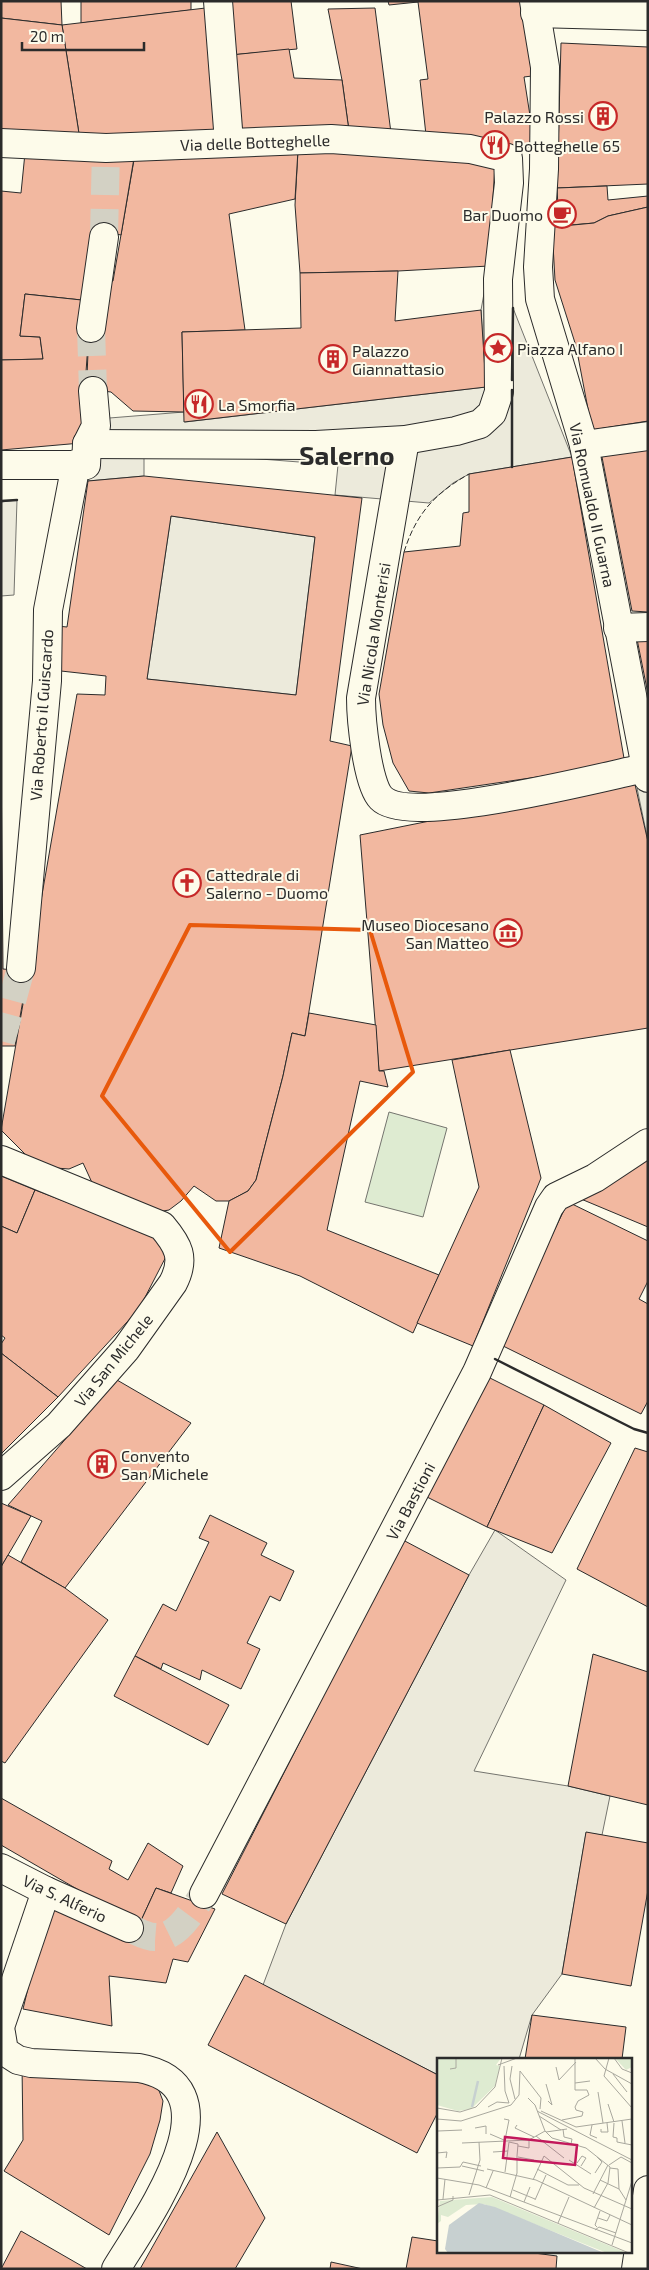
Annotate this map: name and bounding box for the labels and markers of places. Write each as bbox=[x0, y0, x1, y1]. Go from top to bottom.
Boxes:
building icon: Palazzo Rossi bbox=[588, 101, 618, 131]
place label: Palazzo Rossi bbox=[484, 107, 584, 126]
restaurant icon: Botteghelle 65 bbox=[480, 130, 510, 160]
place label: Botteghelle 65 bbox=[514, 136, 620, 155]
cafe icon: Bar Duomo bbox=[547, 199, 577, 229]
place label: Bar Duomo bbox=[463, 205, 543, 224]
place icon: Piazza Alfano I bbox=[483, 333, 513, 363]
place label: Piazza Alfano I bbox=[517, 339, 623, 358]
place label: Palazzo Giannattasio bbox=[352, 341, 444, 378]
building icon: Palazzo Giannattasio bbox=[318, 344, 348, 374]
restaurant icon: La Smorfia bbox=[184, 389, 214, 419]
place label: La Smorfia bbox=[218, 395, 296, 414]
place label: Cattedrale di Salerno - Duomo bbox=[206, 865, 328, 902]
church icon: Cattedrale di Salerno - Duomo bbox=[172, 868, 202, 898]
place label: Museo Diocesano San Matteo bbox=[361, 915, 489, 952]
museum icon: Museo Diocesano San Matteo bbox=[493, 918, 523, 948]
place label: Convento San Michele bbox=[121, 1446, 209, 1483]
building icon: Convento San Michele bbox=[87, 1449, 117, 1479]

